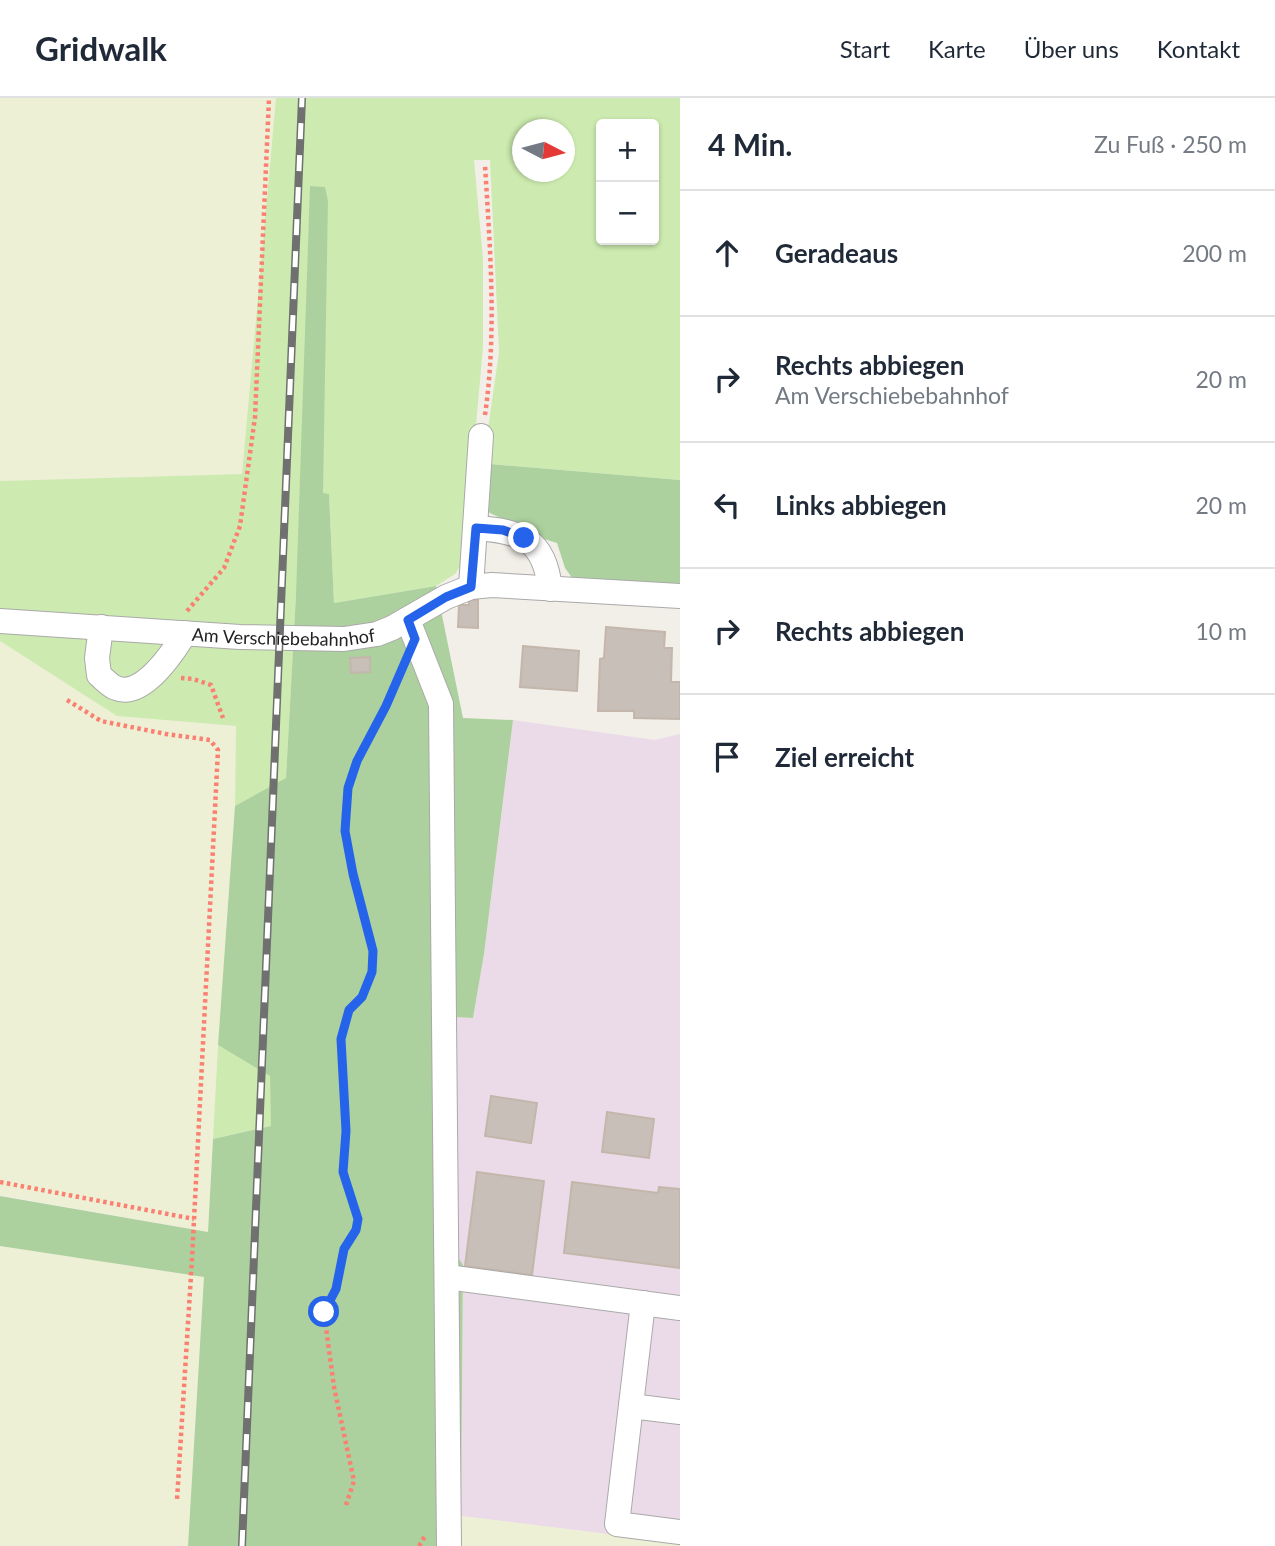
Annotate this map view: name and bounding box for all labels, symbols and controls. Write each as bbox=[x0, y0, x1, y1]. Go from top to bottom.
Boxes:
text: Gridwalk bbox=[35, 28, 167, 68]
text: Start bbox=[840, 34, 890, 63]
text: Karte bbox=[928, 34, 986, 63]
text: Über uns bbox=[1024, 34, 1119, 63]
text: Kontakt bbox=[1157, 34, 1240, 63]
north arrow bbox=[512, 119, 575, 182]
map controls bbox=[596, 119, 659, 245]
button: + bbox=[596, 119, 659, 182]
text: 4 Min. bbox=[708, 126, 793, 162]
text: Zu Fuß · 250 m bbox=[1094, 130, 1247, 158]
button: − bbox=[596, 182, 659, 245]
icon: ahead bbox=[708, 234, 746, 272]
text: Geradeaus bbox=[775, 237, 898, 269]
text: 200 m bbox=[1182, 239, 1247, 267]
text: Rechts abbiegen bbox=[775, 349, 964, 381]
icon: right bbox=[708, 360, 746, 398]
text: 20 m bbox=[1196, 365, 1247, 393]
text: Am Verschiebebahnhof bbox=[775, 381, 1009, 409]
icon: left bbox=[708, 486, 746, 524]
text: Links abbiegen bbox=[775, 489, 947, 521]
text: 20 m bbox=[1196, 491, 1247, 519]
route end bbox=[508, 522, 539, 553]
icon: right bbox=[708, 612, 746, 650]
text: Rechts abbiegen bbox=[775, 615, 964, 647]
text: 10 m bbox=[1196, 617, 1247, 645]
street label: Am Verschiebebahnhof bbox=[191, 623, 377, 650]
icon: arrive bbox=[708, 738, 746, 776]
text: Ziel erreicht bbox=[775, 741, 914, 773]
route start bbox=[308, 1296, 339, 1327]

